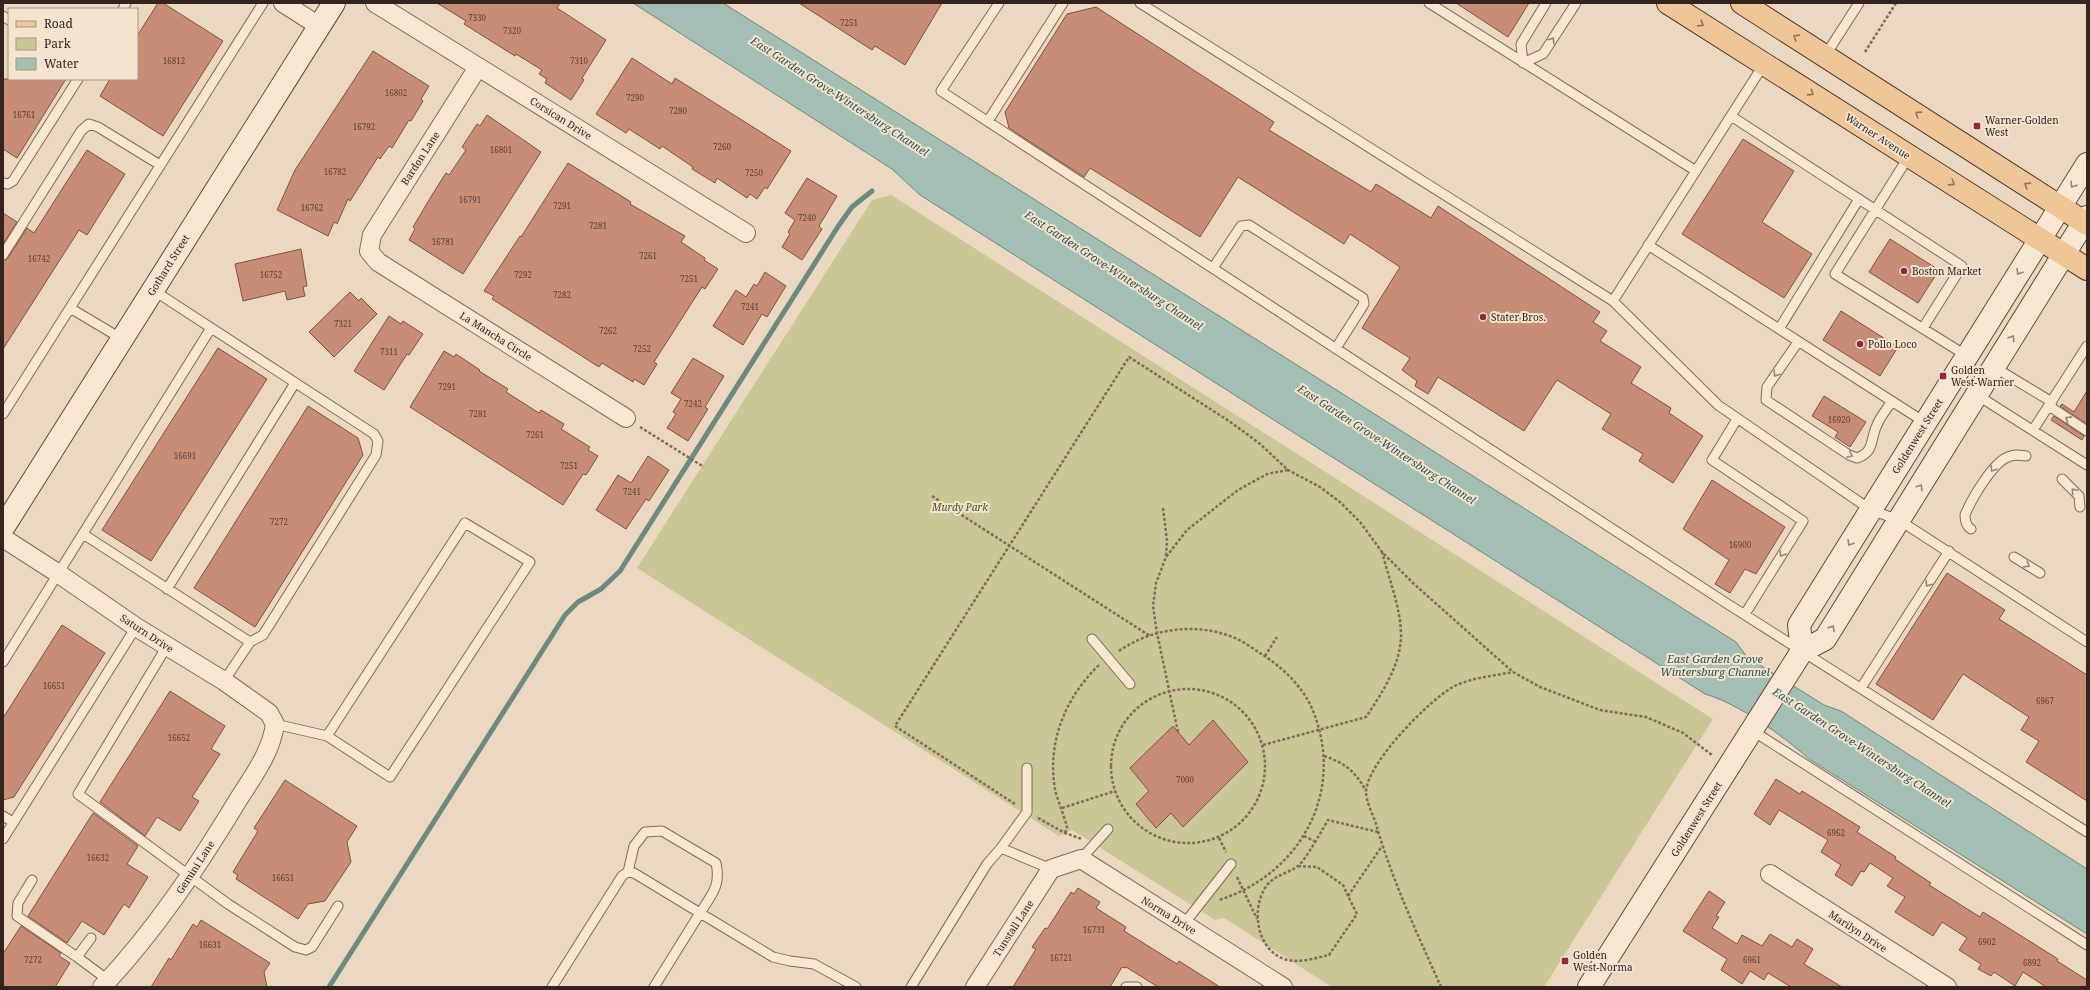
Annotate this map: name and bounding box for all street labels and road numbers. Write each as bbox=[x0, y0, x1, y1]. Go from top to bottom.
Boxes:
street label: Corsican Drive bbox=[528, 93, 594, 143]
street label: Warner Avenue bbox=[1843, 110, 1913, 162]
street label: Bardon Lane bbox=[397, 128, 443, 188]
street label: Gothard Street bbox=[144, 231, 193, 298]
street label: La Mancha Circle bbox=[457, 308, 535, 364]
street label: Goldenwest Street bbox=[1888, 395, 1946, 476]
street label: Saturn Drive bbox=[118, 611, 176, 655]
street label: Goldenwest Street bbox=[1667, 778, 1725, 859]
street label: Gemini Lane bbox=[173, 838, 217, 896]
street label: Norma Drive bbox=[1139, 893, 1199, 937]
street label: Tunstall Lane bbox=[989, 897, 1037, 959]
street label: Marilyn Drive bbox=[1826, 907, 1890, 955]

